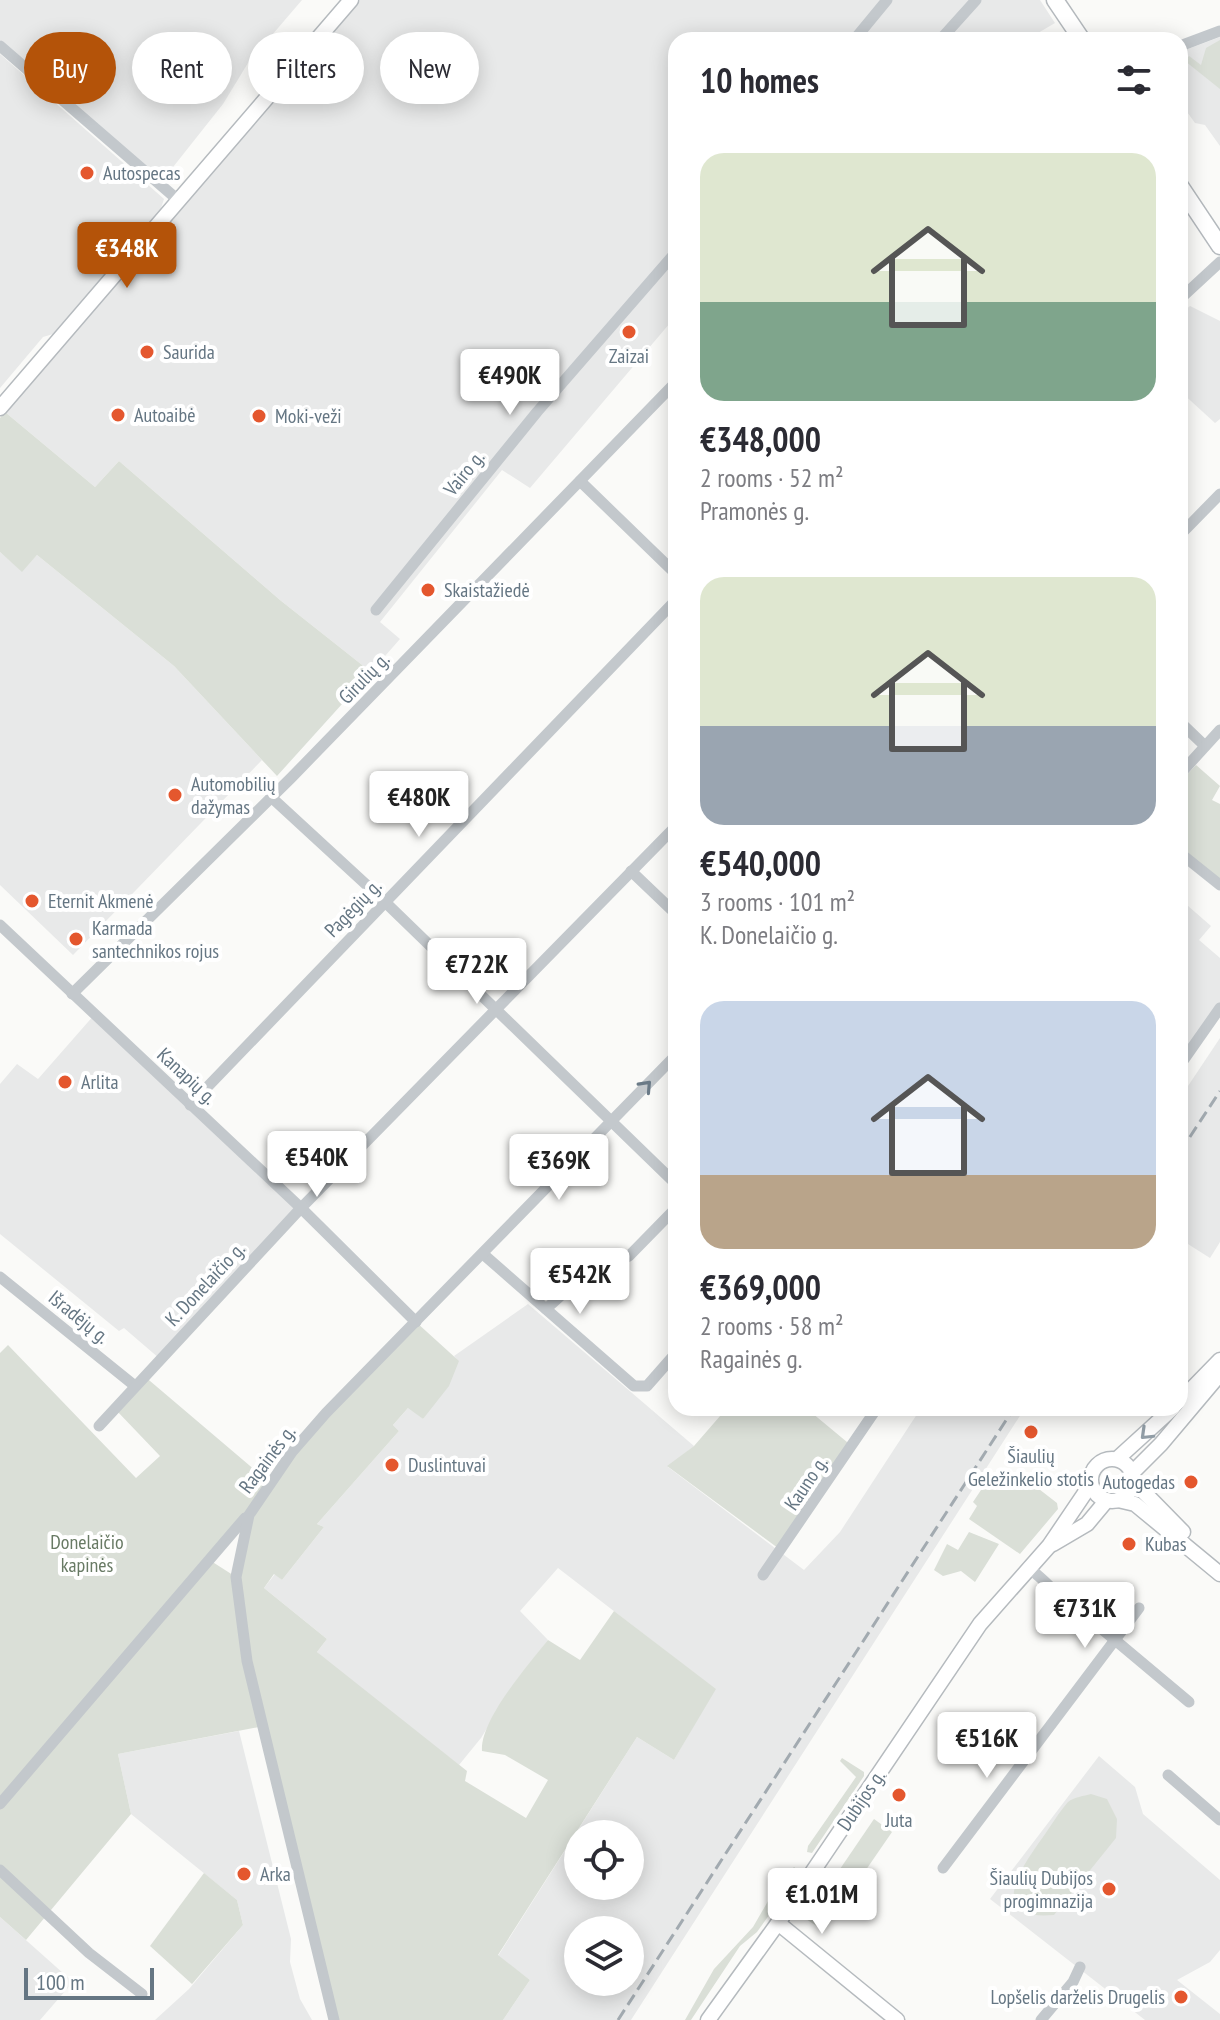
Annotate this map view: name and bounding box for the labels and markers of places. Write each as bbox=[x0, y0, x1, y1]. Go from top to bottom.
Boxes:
place label: Autospecas bbox=[103, 160, 181, 186]
marker: Autospecas bbox=[78, 164, 96, 182]
pin: €348K bbox=[71, 222, 183, 290]
marker: Zaizai bbox=[620, 323, 638, 341]
place label: Saurida bbox=[163, 339, 215, 365]
marker: Saurida bbox=[138, 343, 156, 361]
place label: Zaizai bbox=[609, 343, 649, 369]
pin: €490K bbox=[454, 349, 566, 417]
place label: Autoaibė bbox=[134, 402, 195, 428]
place label: Moki-veži bbox=[275, 403, 342, 429]
marker: Autoaibė bbox=[109, 406, 127, 424]
marker: Moki-veži bbox=[250, 407, 268, 425]
place label: Skaistažiedė bbox=[444, 577, 530, 603]
marker: Skaistažiedė bbox=[419, 581, 437, 599]
place label: Automobilių dažymas bbox=[191, 771, 276, 820]
pin: €480K bbox=[363, 771, 475, 839]
marker: Automobilių dažymas bbox=[166, 786, 184, 804]
place label: Eternit Akmenė bbox=[48, 888, 154, 914]
marker: Eternit Akmenė bbox=[23, 892, 41, 910]
place label: Karmada santechnikos rojus bbox=[92, 915, 219, 964]
marker: Karmada santechnikos rojus bbox=[67, 930, 85, 948]
pin: €722K bbox=[421, 938, 533, 1006]
place label: Arlita bbox=[81, 1069, 118, 1095]
marker: Arlita bbox=[56, 1073, 74, 1091]
pin: €540K bbox=[261, 1131, 373, 1199]
pin: €369K bbox=[503, 1134, 615, 1202]
pin: €542K bbox=[524, 1248, 636, 1316]
marker: Šiaulių Geležinkelio stotis bbox=[1022, 1423, 1040, 1441]
place label: Šiaulių Geležinkelio stotis bbox=[968, 1443, 1094, 1492]
place label: Duslintuvai bbox=[408, 1452, 486, 1478]
marker: Duslintuvai bbox=[383, 1456, 401, 1474]
place label: Autogedas bbox=[1103, 1469, 1175, 1495]
marker: Autogedas bbox=[1182, 1473, 1200, 1491]
place label: Kubas bbox=[1145, 1531, 1187, 1557]
marker: Kubas bbox=[1120, 1535, 1138, 1553]
pin: €731K bbox=[1029, 1582, 1141, 1650]
pin: €516K bbox=[931, 1712, 1043, 1780]
marker: Juta bbox=[890, 1786, 908, 1804]
place label: Juta bbox=[885, 1807, 913, 1833]
place label: Arka bbox=[260, 1861, 291, 1887]
marker: Arka bbox=[235, 1865, 253, 1883]
place label: Šiaulių Dubijos progimnazija bbox=[990, 1865, 1093, 1914]
pin: €1.01M bbox=[757, 1868, 887, 1936]
marker: Šiaulių Dubijos progimnazija bbox=[1100, 1880, 1118, 1898]
place label: Lopšelis darželis Drugelis bbox=[991, 1984, 1165, 2010]
marker: Lopšelis darželis Drugelis bbox=[1172, 1988, 1190, 2006]

